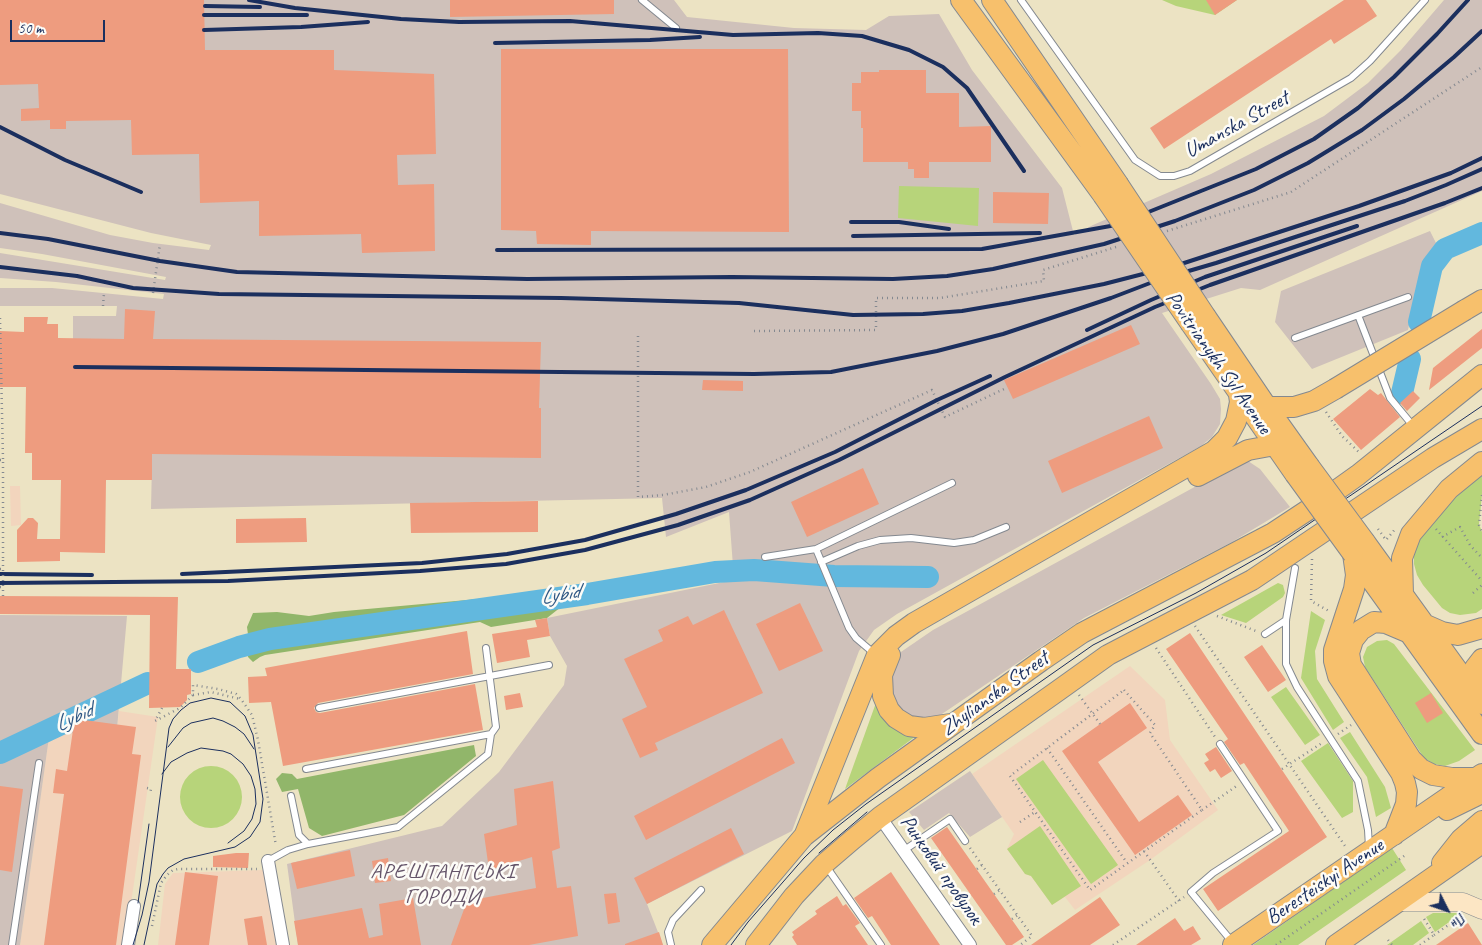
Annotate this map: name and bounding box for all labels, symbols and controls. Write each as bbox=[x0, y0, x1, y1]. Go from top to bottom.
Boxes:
scale bar bbox=[12, 10, 108, 42]
text: 50 m bbox=[18, 19, 44, 38]
street label: Umanska Street bbox=[1181, 86, 1293, 164]
street label: Povitrianykh Syl Avenue bbox=[1159, 287, 1277, 439]
water label: Lybid bbox=[539, 579, 581, 611]
street label: Zhylianska Street bbox=[936, 646, 1054, 742]
water label: Lybid bbox=[51, 698, 97, 738]
street label: Ринковий провулок bbox=[894, 811, 988, 929]
street label: Beresteiskyi Avenue bbox=[1261, 833, 1389, 931]
district label: АРЕШТАНТСЬКІ ГОРОДИ bbox=[368, 859, 518, 910]
north arrow bbox=[1422, 885, 1472, 935]
text: Пн bbox=[1447, 909, 1470, 931]

